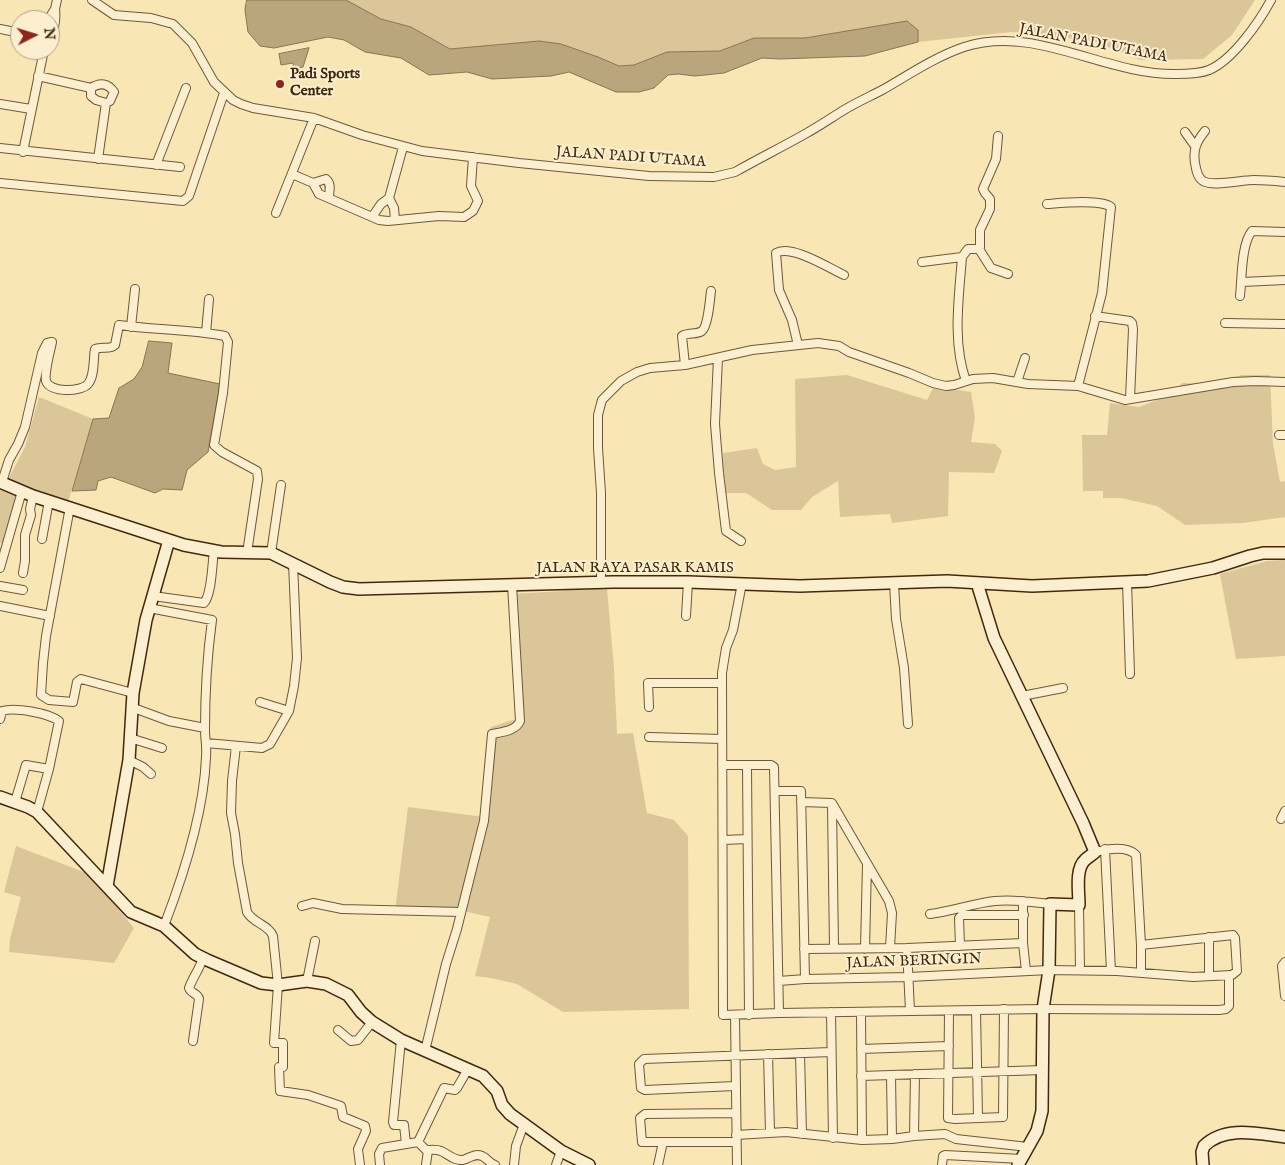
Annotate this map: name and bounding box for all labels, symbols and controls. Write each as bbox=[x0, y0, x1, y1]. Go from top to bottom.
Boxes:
north arrow bbox=[10, 10, 60, 60]
street label: JALAN PADI UTAMA bbox=[1017, 21, 1169, 67]
text: N bbox=[39, 27, 58, 41]
place label: Padi Sports Center bbox=[290, 66, 360, 101]
marker: Padi Sports Center bbox=[274, 78, 286, 90]
street label: JALAN PADI UTAMA bbox=[555, 144, 707, 172]
street label: JALAN RAYA PASAR KAMIS bbox=[536, 560, 734, 578]
street label: JALAN BERINGIN bbox=[846, 951, 982, 973]

